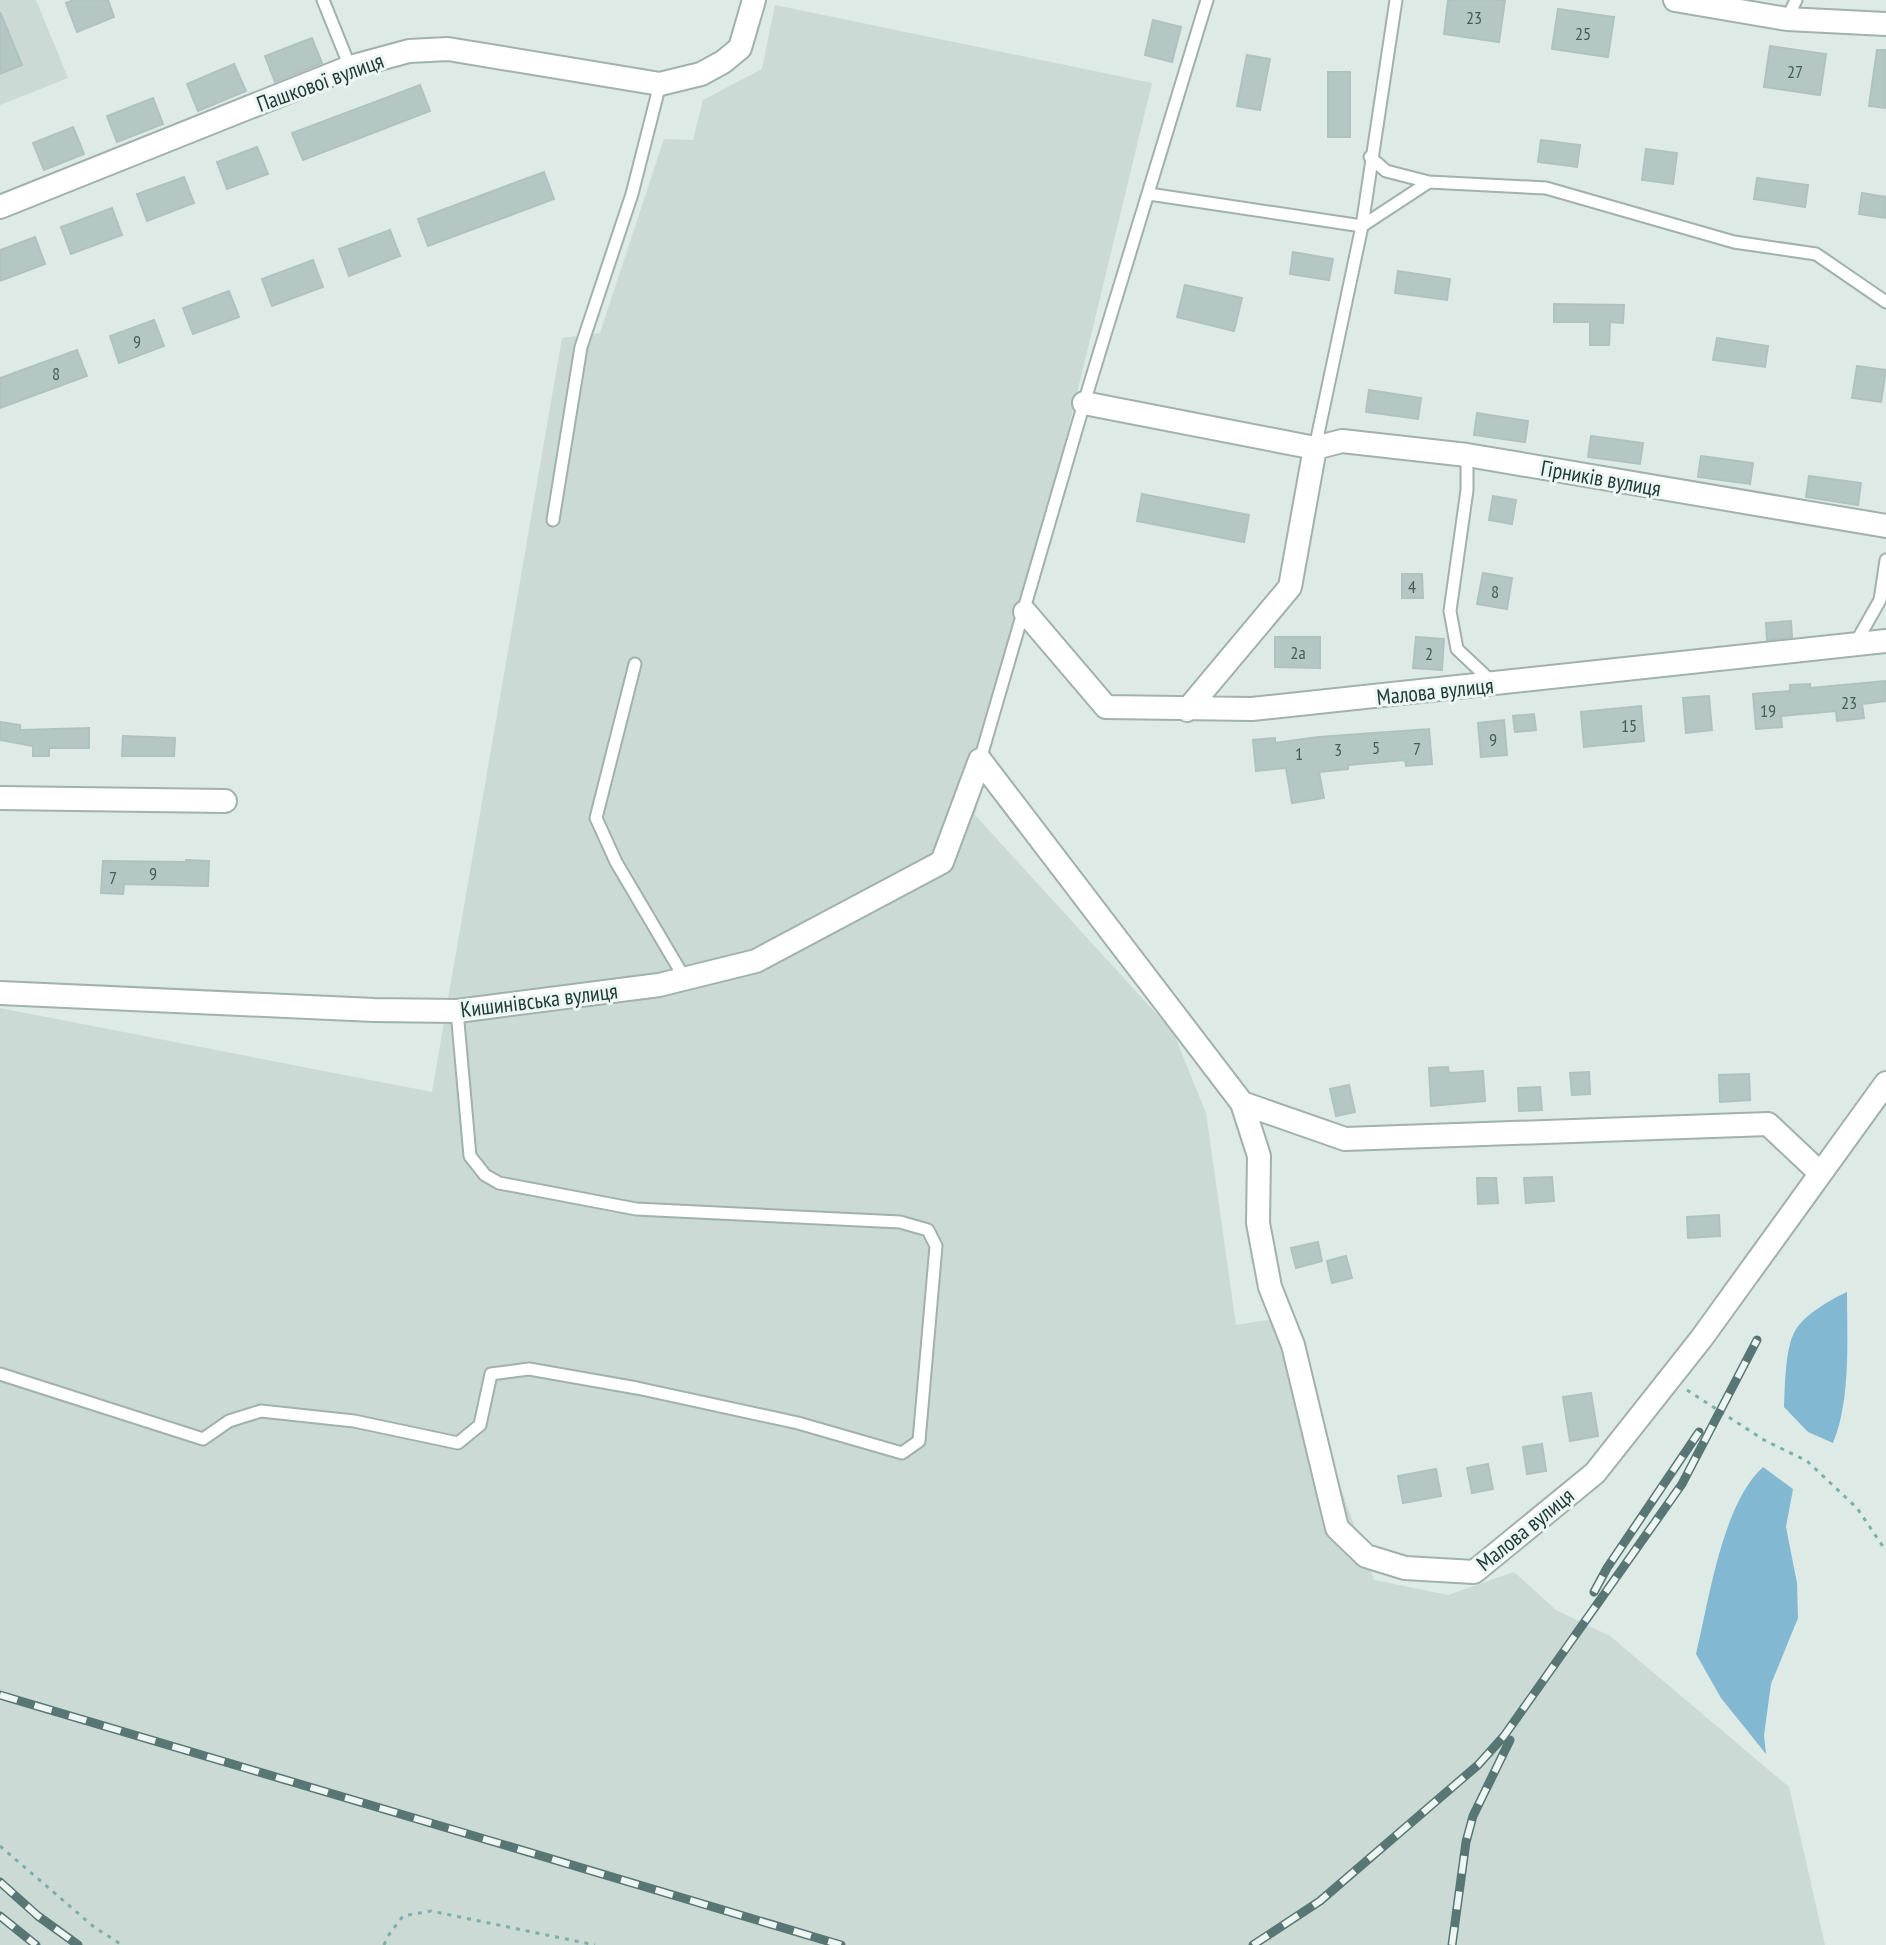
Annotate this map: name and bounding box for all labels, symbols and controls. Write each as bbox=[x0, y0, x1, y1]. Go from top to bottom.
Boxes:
house number: 23 bbox=[1466, 6, 1482, 29]
house number: 25 bbox=[1575, 22, 1591, 45]
street label: Пашкової вулиця bbox=[253, 46, 387, 118]
house number: 27 bbox=[1787, 60, 1803, 83]
house number: 9 bbox=[133, 330, 141, 353]
house number: 8 bbox=[52, 362, 60, 385]
street label: Гірників вулиця bbox=[1539, 454, 1663, 502]
house number: 4 bbox=[1408, 575, 1416, 598]
house number: 8 bbox=[1491, 580, 1499, 603]
house number: 2а bbox=[1290, 641, 1306, 664]
house number: 2 bbox=[1425, 642, 1433, 665]
street label: Малова вулиця bbox=[1375, 671, 1495, 711]
house number: 23 bbox=[1841, 691, 1857, 714]
house number: 19 bbox=[1760, 699, 1776, 722]
house number: 15 bbox=[1621, 714, 1637, 737]
house number: 9 bbox=[1489, 728, 1497, 751]
house number: 5 bbox=[1372, 736, 1380, 759]
house number: 7 bbox=[1413, 737, 1421, 760]
house number: 3 bbox=[1334, 738, 1342, 761]
house number: 1 bbox=[1295, 742, 1303, 765]
house number: 9 bbox=[149, 862, 157, 885]
house number: 7 bbox=[109, 866, 117, 889]
street label: Кишинівська вулиця bbox=[459, 976, 619, 1024]
street label: Малова вулиця bbox=[1471, 1481, 1579, 1577]

